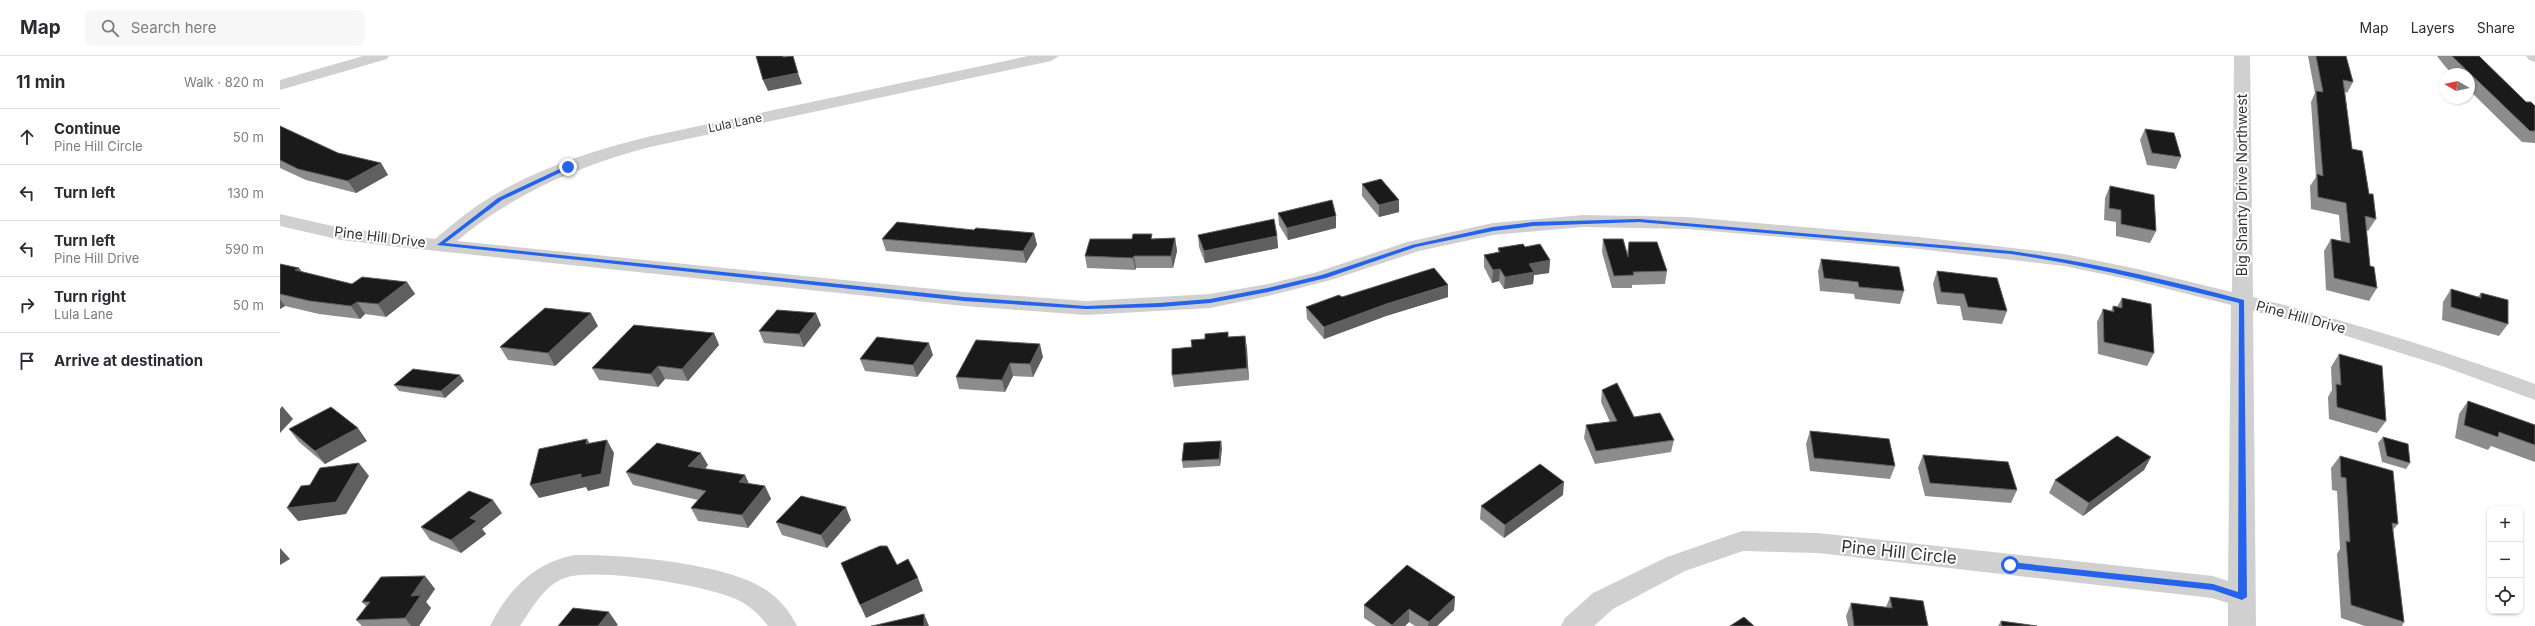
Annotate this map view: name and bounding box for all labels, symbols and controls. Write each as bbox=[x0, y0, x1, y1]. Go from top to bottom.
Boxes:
search box bbox=[85, 10, 365, 46]
text: Map bbox=[20, 16, 61, 39]
icon: search bbox=[99, 17, 121, 39]
text: Search here bbox=[131, 18, 216, 37]
text: Map bbox=[2360, 19, 2389, 36]
text: Layers bbox=[2411, 19, 2455, 36]
text: Share bbox=[2477, 19, 2515, 36]
north arrow bbox=[2439, 68, 2475, 104]
text: 11 min bbox=[16, 72, 65, 92]
text: Walk · 820 m bbox=[184, 74, 264, 90]
street label: Big Shanty Drive Northwest bbox=[2233, 93, 2250, 276]
street label: Lula Lane bbox=[707, 110, 763, 136]
text: Continue bbox=[54, 119, 121, 138]
icon: ahead bbox=[16, 126, 38, 148]
text: 50 m bbox=[233, 129, 264, 145]
text: Pine Hill Circle bbox=[54, 138, 143, 154]
route end bbox=[559, 158, 577, 176]
icon: left bbox=[16, 182, 38, 204]
text: Turn left bbox=[54, 183, 115, 202]
text: 130 m bbox=[227, 185, 264, 201]
street label: Pine Hill Drive bbox=[333, 222, 427, 251]
text: Turn left bbox=[54, 231, 115, 250]
icon: left bbox=[16, 238, 38, 260]
text: 590 m bbox=[225, 241, 264, 257]
text: Pine Hill Drive bbox=[54, 250, 139, 266]
text: Turn right bbox=[54, 287, 126, 306]
icon: right bbox=[16, 294, 38, 316]
street label: Pine Hill Drive bbox=[2255, 296, 2348, 337]
text: 50 m bbox=[233, 297, 264, 313]
text: Lula Lane bbox=[54, 306, 113, 322]
icon: arrive bbox=[16, 350, 38, 372]
text: Arrive at destination bbox=[54, 351, 203, 370]
map controls bbox=[2487, 506, 2523, 614]
button: + bbox=[2487, 506, 2523, 542]
street label: Pine Hill Circle bbox=[1840, 536, 1958, 568]
button: − bbox=[2487, 542, 2523, 578]
route start bbox=[2001, 556, 2019, 574]
button: locate bbox=[2487, 578, 2523, 614]

